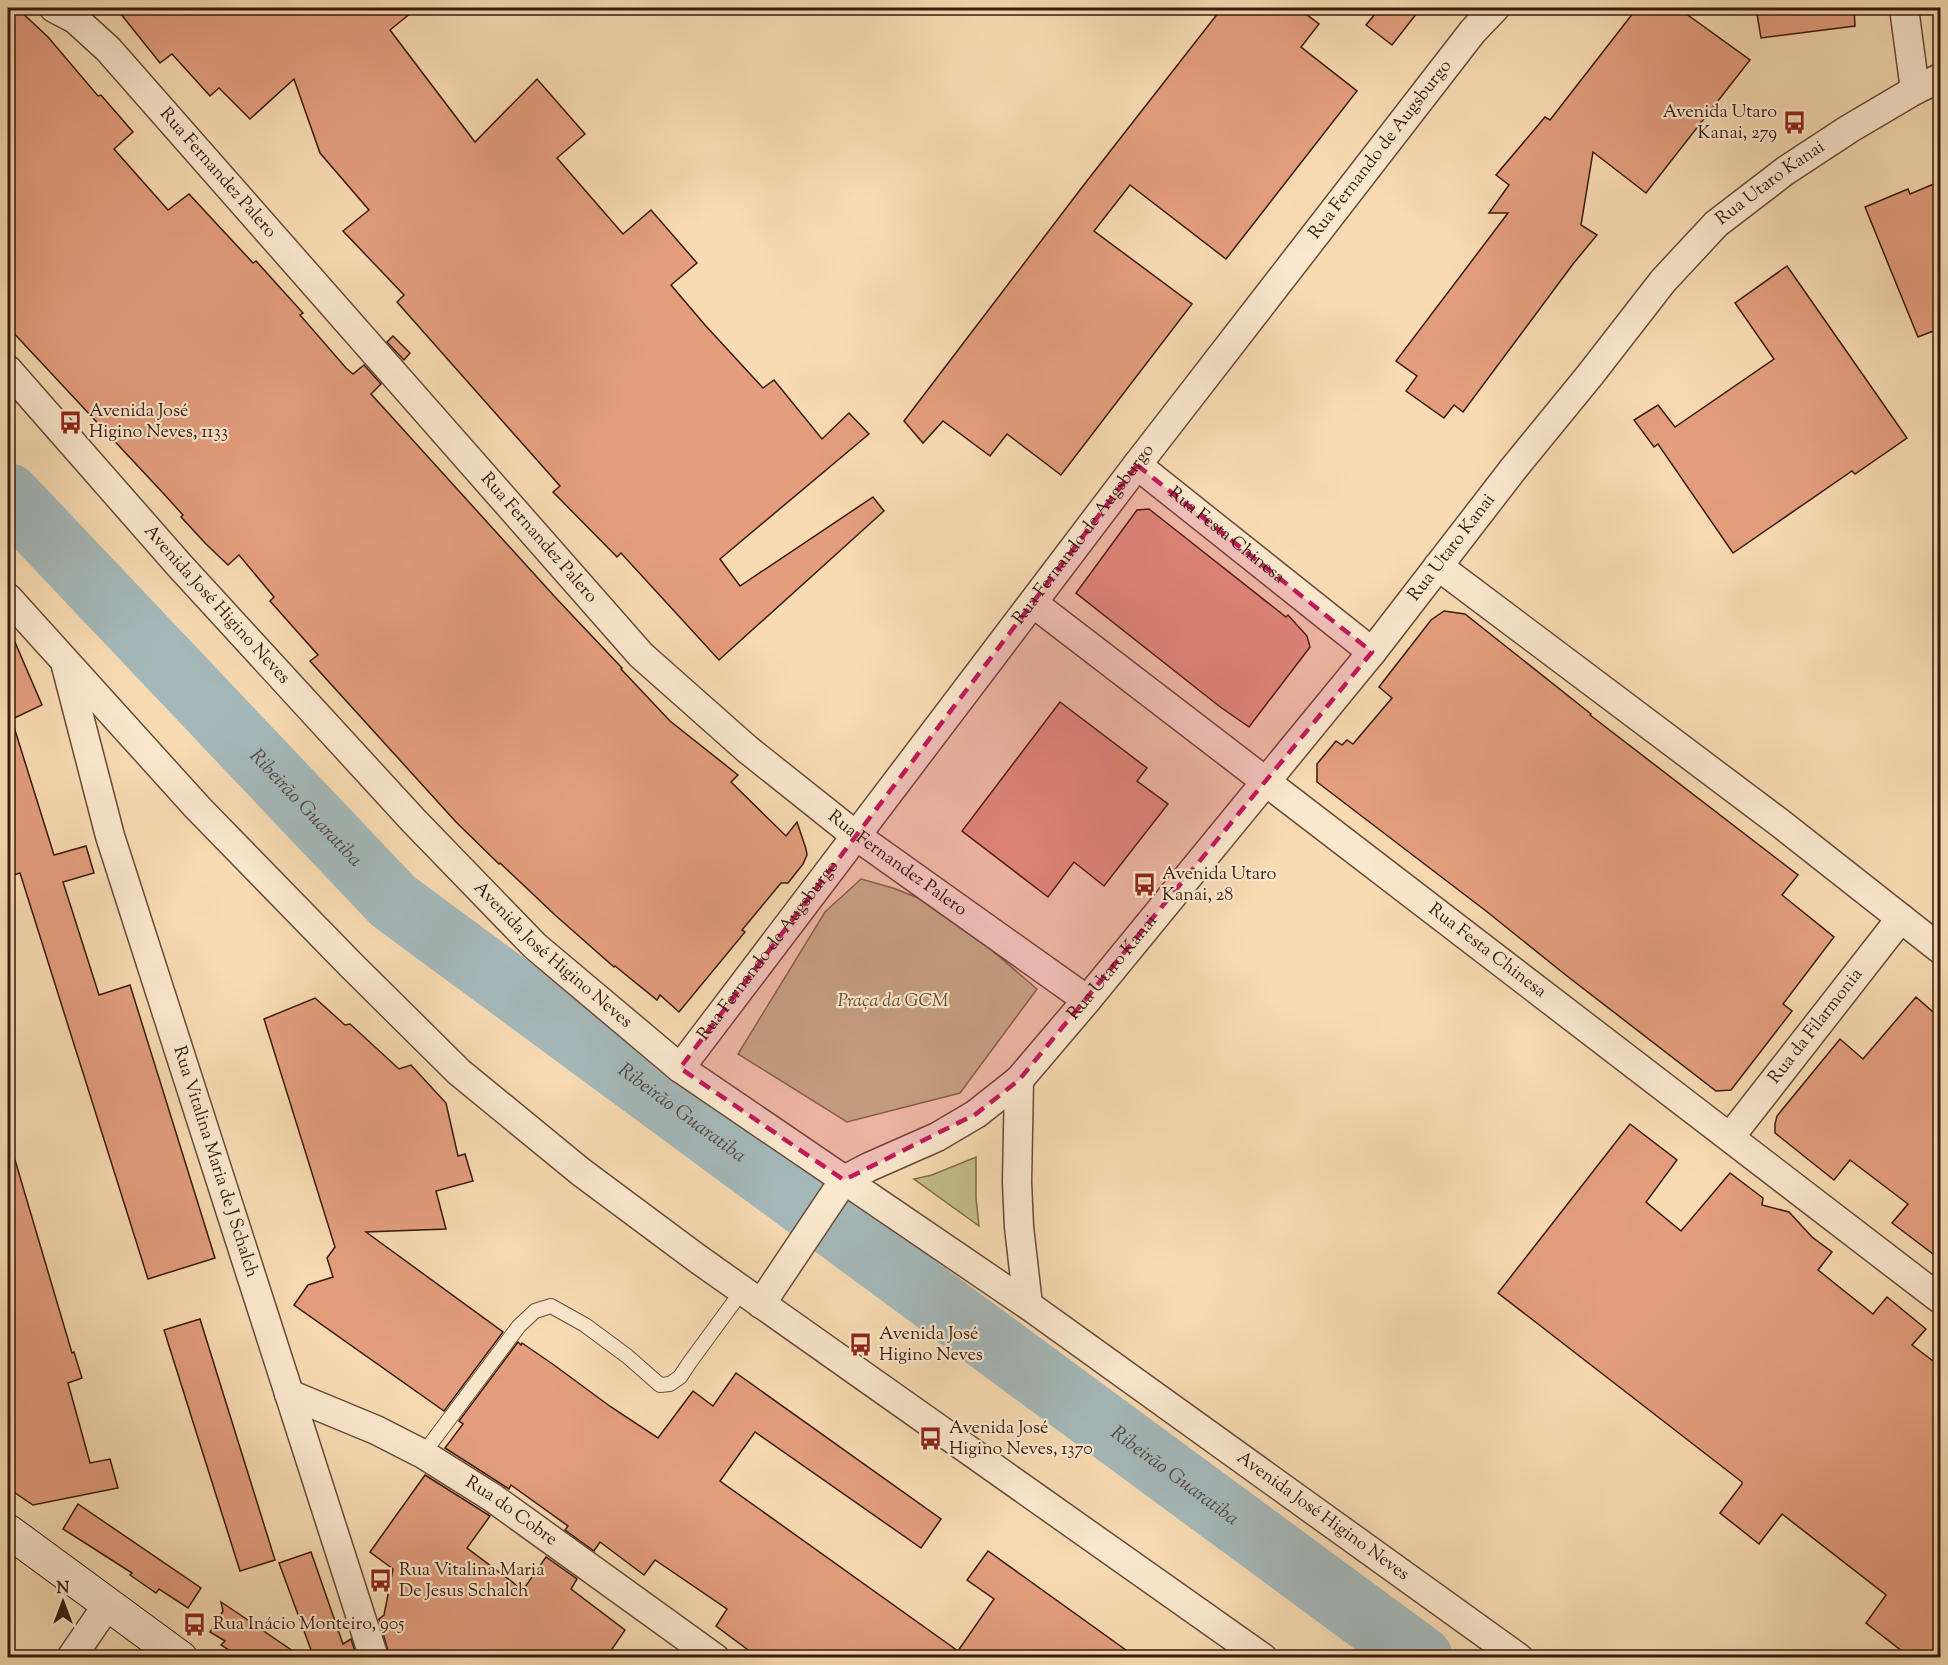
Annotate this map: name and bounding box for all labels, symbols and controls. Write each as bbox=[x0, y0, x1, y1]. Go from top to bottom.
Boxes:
street label: Rua Fernando de Augsburgo bbox=[1303, 55, 1459, 245]
place label: Avenida Utaro Kanai, 279 bbox=[1663, 100, 1777, 147]
street label: Rua Fernandez Palero bbox=[153, 102, 282, 245]
bus stop icon: Avenida Utaro Kanai, 279 bbox=[1782, 110, 1808, 136]
street label: Rua Utaro Kanai bbox=[1711, 135, 1830, 232]
place label: Avenida José Higino Neves, 1133 bbox=[89, 399, 228, 446]
bus stop icon: Avenida José Higino Neves, 1133 bbox=[58, 409, 84, 435]
street label: Rua Fernando de Augsburgo bbox=[1007, 439, 1161, 631]
street label: Rua Fernandez Palero bbox=[474, 467, 603, 609]
street label: Rua Festa Chinesa bbox=[1162, 481, 1290, 591]
street label: Rua Utaro Kanai bbox=[1402, 489, 1502, 607]
street label: Avenida José Higino Neves bbox=[137, 520, 296, 690]
water label: Ribeirão Guaratiba bbox=[242, 743, 368, 874]
street label: Rua Fernandez Palero bbox=[822, 805, 972, 923]
street label: Rua Fernando de Augsburgo bbox=[692, 855, 846, 1047]
place label: Avenida Utaro Kanai, 28 bbox=[1162, 862, 1277, 909]
bus stop icon: Avenida Utaro Kanai, 28 bbox=[1131, 872, 1157, 898]
street label: Avenida José Higino Neves bbox=[467, 876, 637, 1035]
street label: Rua Festa Chinesa bbox=[1422, 897, 1551, 1005]
street label: Rua Utaro Kanai bbox=[1062, 910, 1164, 1026]
street label: Rua da Filarmonia bbox=[1763, 963, 1870, 1090]
park label: Praça da GCM bbox=[838, 989, 949, 1015]
street label: Rua Vitalina Maria de J Schalch bbox=[165, 1043, 264, 1282]
water label: Ribeirão Guaratiba bbox=[611, 1056, 752, 1171]
place label: Avenida José Higino Neves bbox=[879, 1322, 983, 1369]
bus stop icon: Avenida José Higino Neves bbox=[848, 1332, 874, 1358]
place label: Avenida José Higino Neves, 1370 bbox=[949, 1416, 1093, 1463]
water label: Ribeirão Guaratiba bbox=[1104, 1419, 1245, 1534]
bus stop icon: Avenida José Higino Neves, 1370 bbox=[918, 1426, 944, 1452]
street label: Avenida José Higino Neves bbox=[1231, 1446, 1414, 1588]
street label: Rua do Cobre bbox=[460, 1470, 562, 1553]
place label: Rua Vitalina Maria De Jesus Schalch bbox=[399, 1558, 545, 1605]
bus stop icon: Rua Vitalina Maria De Jesus Schalch bbox=[368, 1568, 394, 1594]
north arrow bbox=[33, 1572, 93, 1632]
text: N bbox=[57, 1578, 70, 1601]
bus stop icon: Rua Inácio Monteiro, 905 bbox=[182, 1612, 208, 1638]
place label: Rua Inácio Monteiro, 905 bbox=[213, 1612, 404, 1638]

